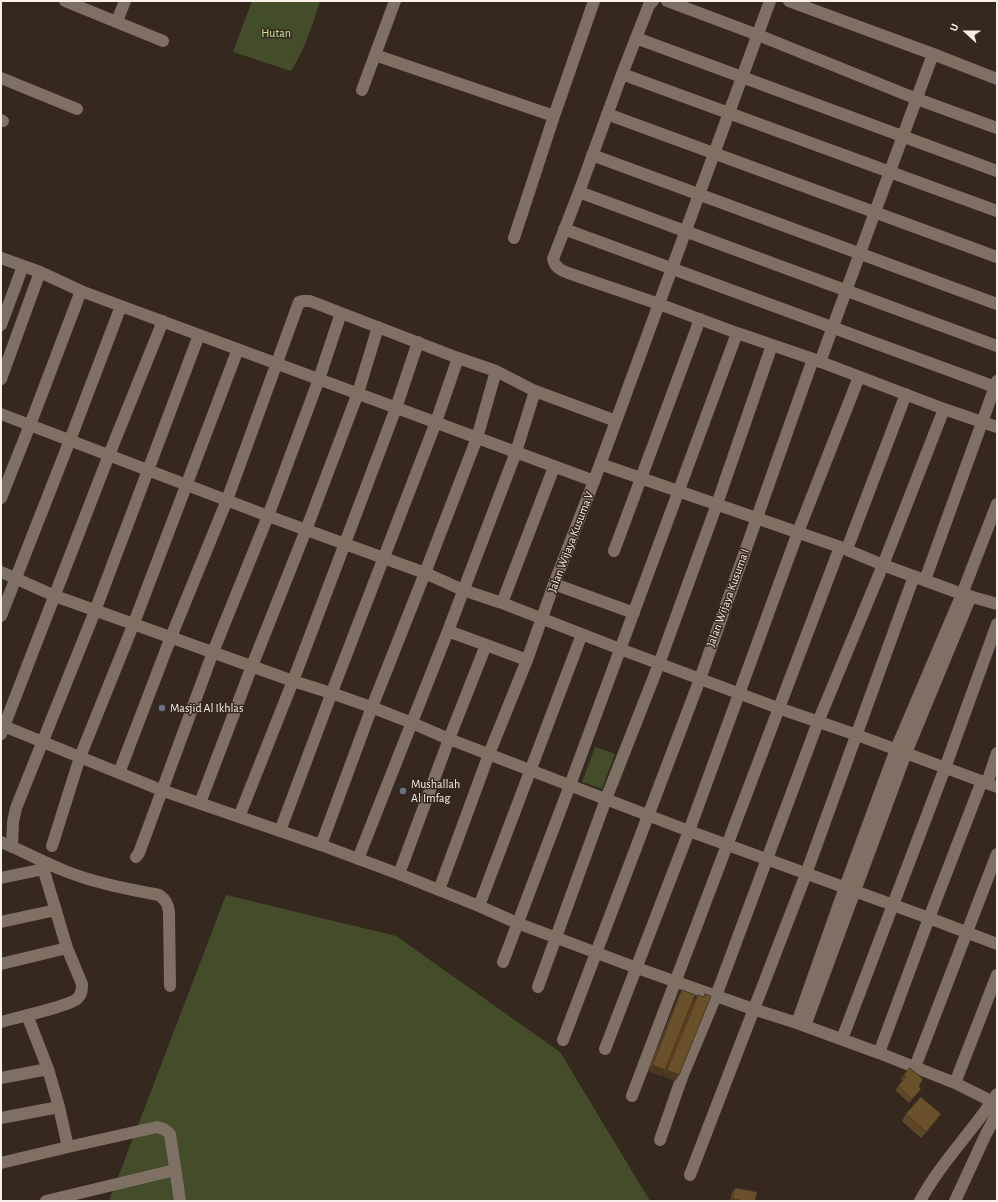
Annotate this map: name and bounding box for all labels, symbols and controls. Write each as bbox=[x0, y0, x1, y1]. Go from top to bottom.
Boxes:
north arrow bbox=[946, 12, 986, 52]
text: U bbox=[948, 22, 961, 33]
park label: Hutan bbox=[261, 26, 291, 40]
street label: Jalan Wijaya Kusuma V bbox=[545, 489, 597, 595]
street label: Jalan Wijaya Kusuma I bbox=[704, 547, 752, 649]
place label: Masjid Al Ikhlas bbox=[170, 701, 243, 715]
marker: Masjid Al Ikhlas bbox=[157, 703, 167, 713]
place label: Mushallah Al Imfag bbox=[411, 777, 460, 805]
marker: Mushallah Al Imfag bbox=[398, 786, 408, 796]

